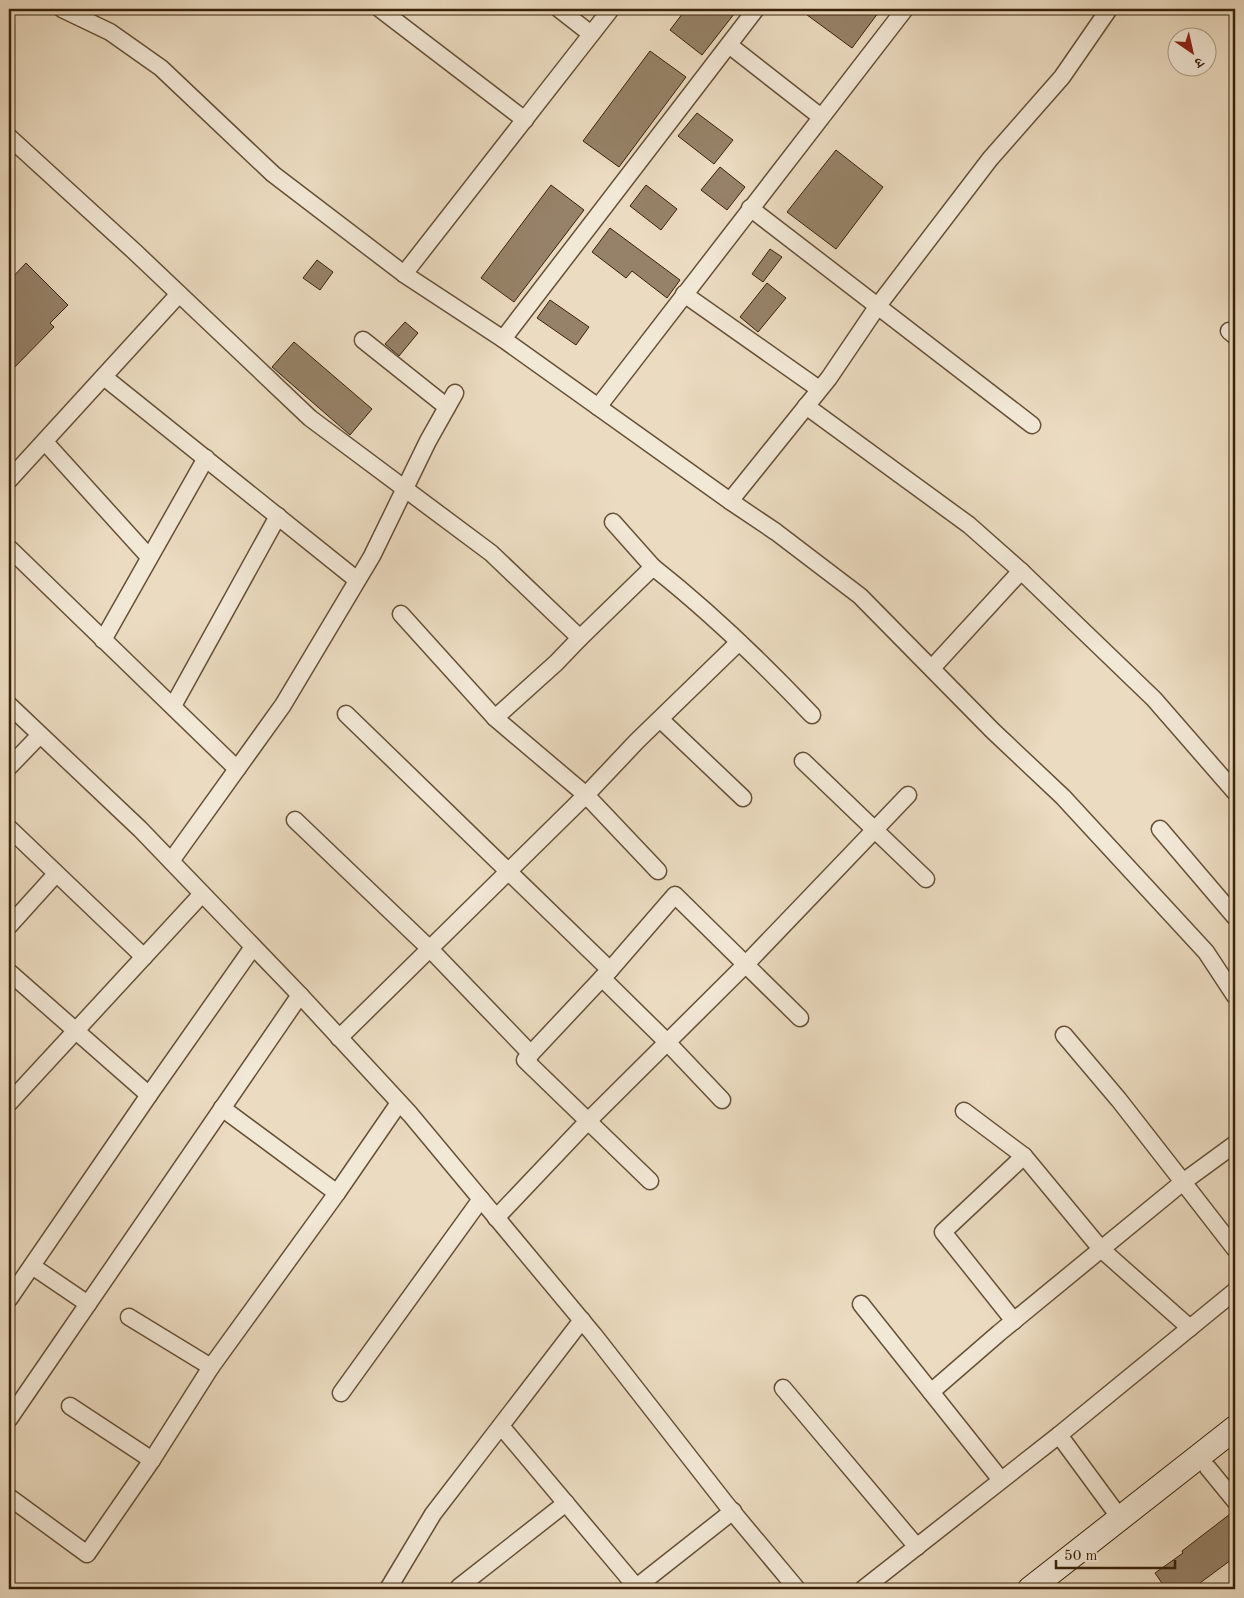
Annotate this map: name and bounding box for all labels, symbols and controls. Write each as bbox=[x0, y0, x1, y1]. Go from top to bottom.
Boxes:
north arrow bbox=[1166, 28, 1216, 78]
text: उ bbox=[1191, 54, 1206, 70]
scale bar bbox=[1056, 1538, 1175, 1570]
text: 50 m bbox=[1064, 1549, 1098, 1564]

